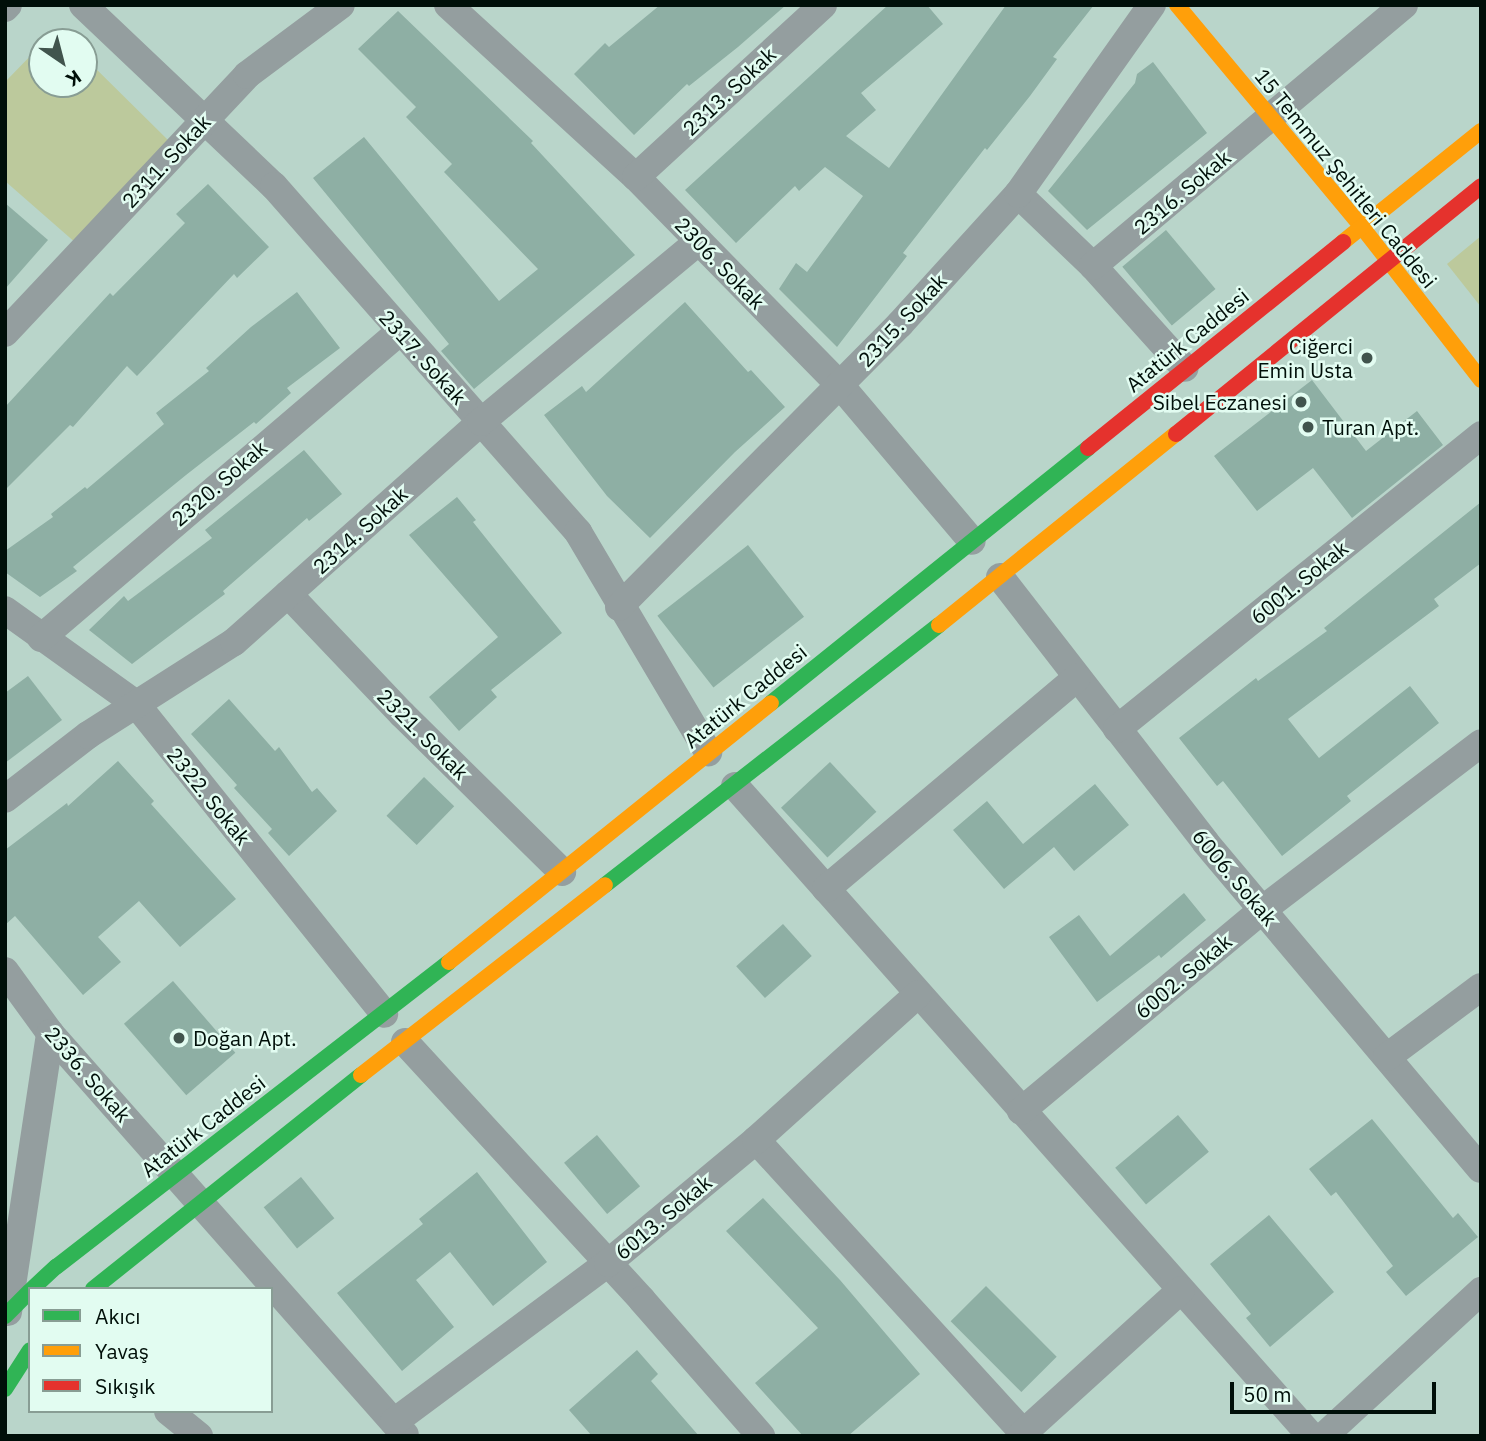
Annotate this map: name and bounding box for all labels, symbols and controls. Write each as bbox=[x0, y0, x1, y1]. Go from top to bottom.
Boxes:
north arrow bbox=[28, 28, 98, 98]
street label: 2313. Sokak bbox=[677, 41, 781, 141]
street label: 15 Temmuz Şehitleri Caddesi bbox=[1250, 63, 1442, 293]
text: K bbox=[62, 65, 86, 92]
street label: 2311. Sokak bbox=[116, 109, 216, 213]
street label: 2316. Sokak bbox=[1129, 144, 1235, 240]
street label: 2306. Sokak bbox=[670, 212, 770, 314]
street label: 2315. Sokak bbox=[852, 268, 952, 372]
street label: Atatürk Caddesi bbox=[1121, 283, 1253, 397]
street label: 2317. Sokak bbox=[374, 305, 472, 409]
place label: Ciğerci Emin Usta bbox=[1257, 333, 1353, 383]
marker: Ciğerci Emin Usta bbox=[1359, 350, 1375, 366]
place label: Sibel Eczanesi bbox=[1153, 389, 1287, 415]
marker: Sibel Eczanesi bbox=[1293, 394, 1309, 410]
place label: Turan Apt. bbox=[1322, 414, 1419, 440]
marker: Turan Apt. bbox=[1300, 419, 1316, 435]
street label: 2320. Sokak bbox=[166, 435, 272, 531]
street label: 2314. Sokak bbox=[308, 481, 412, 579]
street label: 6001. Sokak bbox=[1245, 535, 1353, 629]
street label: Atatürk Caddesi bbox=[679, 639, 811, 753]
street label: 2321. Sokak bbox=[372, 683, 474, 785]
street label: 2322. Sokak bbox=[162, 742, 256, 850]
street label: 6006. Sokak bbox=[1187, 824, 1283, 930]
street label: 6002. Sokak bbox=[1130, 928, 1236, 1024]
street label: 2336. Sokak bbox=[40, 1021, 136, 1127]
place label: Doğan Apt. bbox=[193, 1025, 297, 1051]
marker: Doğan Apt. bbox=[171, 1030, 187, 1046]
street label: Atatürk Caddesi bbox=[136, 1070, 270, 1182]
street label: 6013. Sokak bbox=[610, 1169, 716, 1265]
legend bbox=[28, 1287, 273, 1413]
text: Akıcı bbox=[95, 1302, 141, 1330]
text: Yavaş bbox=[95, 1337, 149, 1365]
scale bar bbox=[1234, 1368, 1440, 1412]
text: Sıkışık bbox=[95, 1372, 155, 1400]
text: 50 m bbox=[1243, 1380, 1292, 1408]

